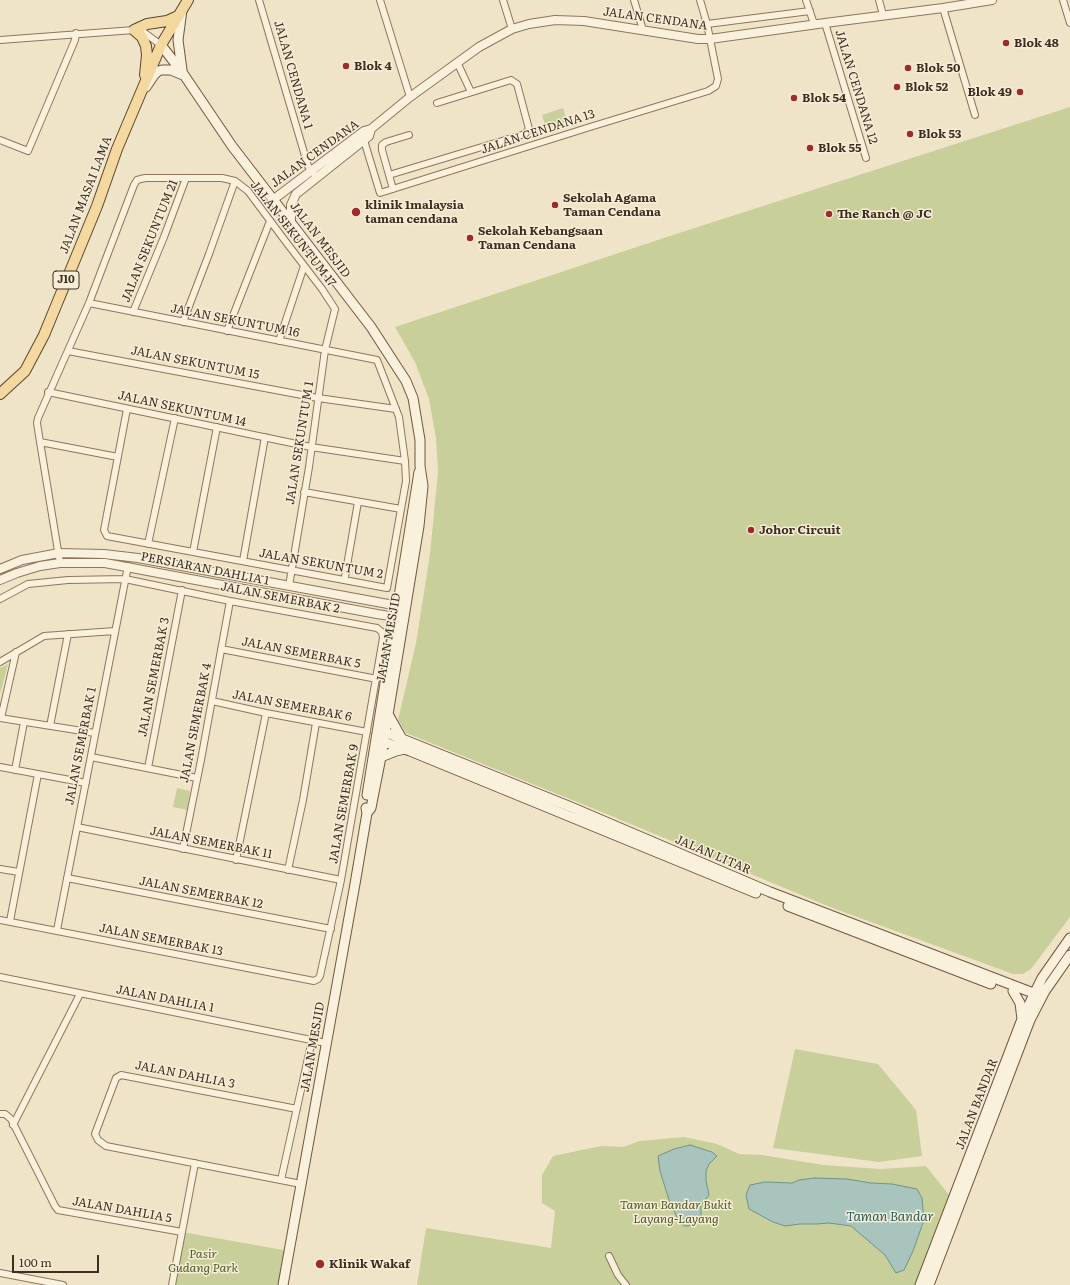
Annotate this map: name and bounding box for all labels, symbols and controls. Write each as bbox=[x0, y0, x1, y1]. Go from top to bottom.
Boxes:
street label: JALAN CENDANA bbox=[602, 5, 708, 33]
street label: JALAN CENDANA 1 bbox=[271, 19, 315, 131]
street label: JALAN CENDANA 12 bbox=[832, 28, 880, 146]
place label: Blok 48 bbox=[1014, 36, 1059, 50]
marker: Blok 48 bbox=[1001, 38, 1011, 48]
place label: Blok 4 bbox=[354, 59, 392, 73]
marker: Blok 4 bbox=[341, 61, 351, 71]
place label: Blok 50 bbox=[916, 61, 960, 75]
marker: Blok 50 bbox=[903, 63, 913, 73]
place label: Blok 52 bbox=[905, 80, 948, 94]
marker: Blok 52 bbox=[892, 82, 902, 92]
place label: Blok 49 bbox=[967, 85, 1012, 99]
marker: Blok 49 bbox=[1015, 87, 1025, 97]
place label: Blok 54 bbox=[802, 91, 846, 105]
marker: Blok 54 bbox=[789, 93, 799, 103]
street label: JALAN CENDANA 13 bbox=[479, 107, 597, 157]
street label: JALAN CENDANA bbox=[268, 117, 362, 191]
place label: Blok 53 bbox=[918, 127, 962, 141]
marker: Blok 53 bbox=[905, 129, 915, 139]
street label: JALAN MASAI LAMA bbox=[57, 134, 115, 256]
place label: Blok 55 bbox=[818, 141, 861, 155]
marker: Blok 55 bbox=[805, 143, 815, 153]
street label: JALAN SEKUNTUM 21 bbox=[119, 178, 181, 304]
street label: JALAN SEKUNTUM 17 bbox=[247, 178, 339, 290]
place label: Sekolah Agama Taman Cendana bbox=[563, 191, 661, 219]
place label: klinik 1malaysia taman cendana bbox=[365, 198, 464, 226]
street label: JALAN MESJID bbox=[287, 199, 353, 281]
marker: Sekolah Agama Taman Cendana bbox=[550, 200, 560, 210]
marker: klinik 1malaysia taman cendana bbox=[350, 206, 362, 218]
place label: The Ranch @ JC bbox=[837, 207, 932, 221]
marker: The Ranch @ JC bbox=[824, 209, 834, 219]
place label: Sekolah Kebangsaan Taman Cendana bbox=[478, 224, 603, 252]
marker: Sekolah Kebangsaan Taman Cendana bbox=[465, 233, 475, 243]
road number: J10 bbox=[53, 271, 79, 289]
street label: JALAN SEKUNTUM 16 bbox=[169, 301, 301, 341]
street label: JALAN SEKUNTUM 15 bbox=[129, 343, 261, 383]
street label: JALAN SEKUNTUM 1 bbox=[283, 380, 317, 506]
street label: JALAN SEKUNTUM 14 bbox=[117, 388, 247, 430]
place label: Johor Circuit bbox=[759, 523, 841, 537]
marker: Johor Circuit bbox=[746, 525, 756, 535]
street label: JALAN SEKUNTUM 2 bbox=[258, 546, 384, 582]
street label: PERSIARAN DAHLIA 1 bbox=[140, 549, 270, 589]
street label: JALAN SEMERBAK 2 bbox=[219, 579, 341, 617]
street label: JALAN MESJID bbox=[374, 592, 404, 684]
street label: JALAN SEMERBAK 3 bbox=[135, 616, 173, 738]
street label: JALAN SEMERBAK 5 bbox=[240, 634, 362, 672]
street label: JALAN SEMERBAK 4 bbox=[177, 662, 215, 784]
street label: JALAN SEMERBAK 1 bbox=[63, 686, 99, 806]
street label: JALAN SEMERBAK 6 bbox=[231, 687, 353, 725]
street label: JALAN SEMERBAK 9 bbox=[326, 743, 362, 865]
street label: JALAN SEMERBAK 11 bbox=[149, 824, 273, 862]
street label: JALAN LITAR bbox=[673, 832, 753, 878]
street label: JALAN SEMERBAK 12 bbox=[138, 874, 264, 912]
street label: JALAN SEMERBAK 13 bbox=[98, 921, 224, 959]
street label: JALAN DAHLIA 1 bbox=[115, 982, 215, 1016]
street label: JALAN MESJID bbox=[298, 1001, 328, 1093]
street label: JALAN BANDAR bbox=[953, 1057, 1001, 1151]
street label: JALAN DAHLIA 3 bbox=[134, 1058, 236, 1092]
street label: JALAN DAHLIA 5 bbox=[71, 1194, 173, 1226]
park label: Taman Bandar Bukit Layang-Layang bbox=[620, 1198, 732, 1226]
water label: Taman Bandar bbox=[846, 1209, 934, 1225]
scale bar bbox=[14, 1247, 101, 1273]
park label: Pasir Gudang Park bbox=[168, 1247, 238, 1275]
text: 100 m bbox=[19, 1253, 52, 1271]
place label: Klinik Wakaf bbox=[329, 1257, 410, 1271]
marker: Klinik Wakaf bbox=[314, 1258, 326, 1270]

